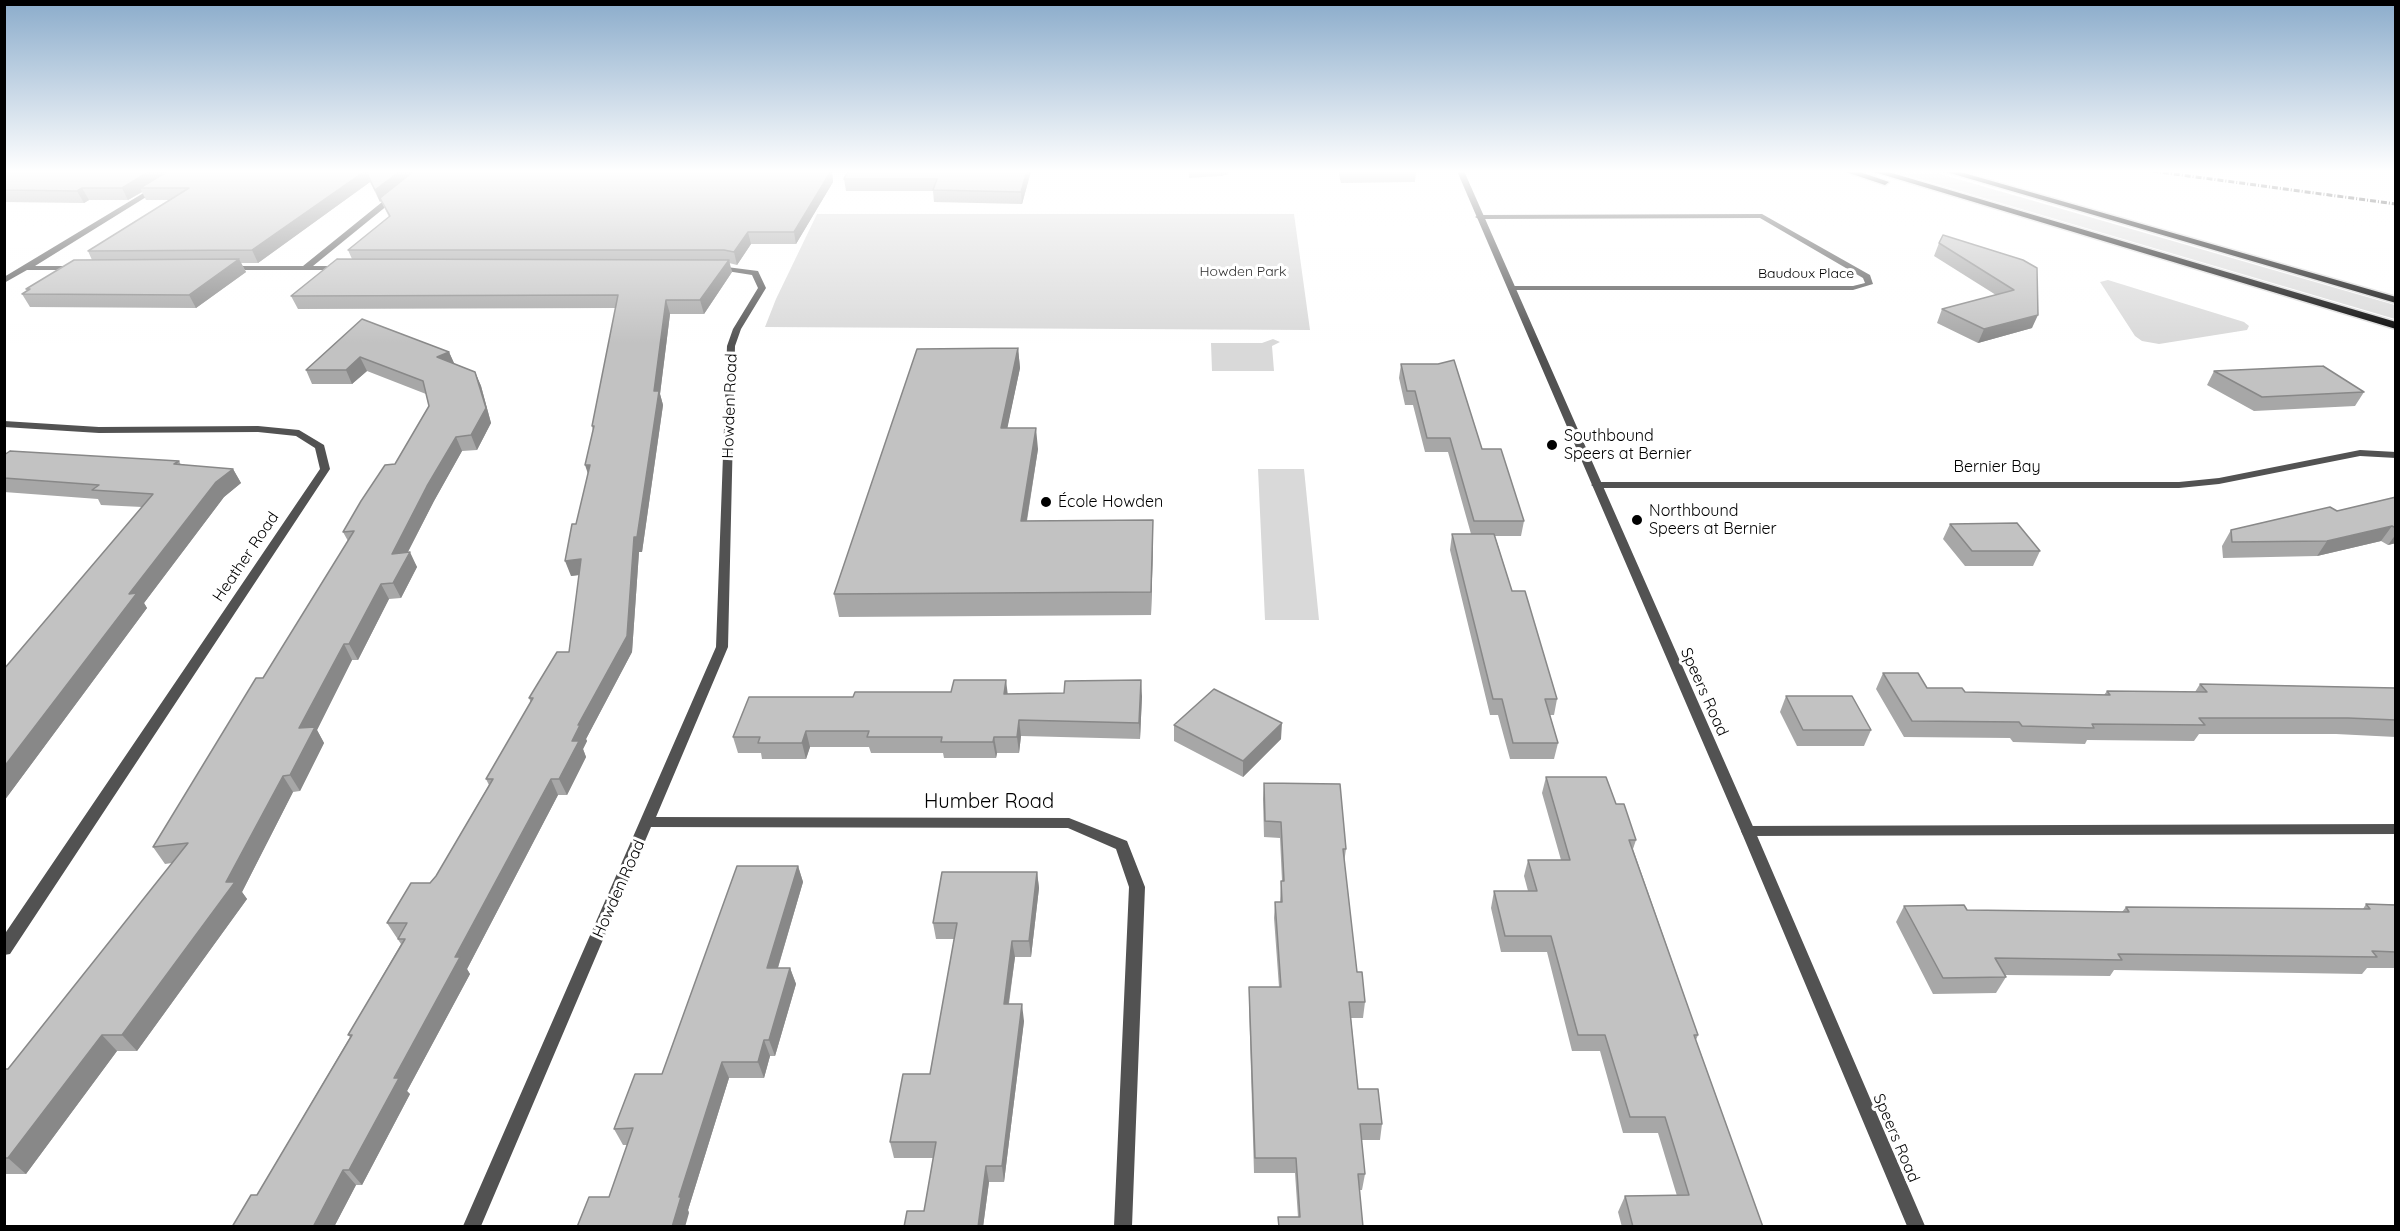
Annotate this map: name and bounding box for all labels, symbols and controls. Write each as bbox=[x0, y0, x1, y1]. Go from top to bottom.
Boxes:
park label: Howden Park bbox=[1199, 264, 1287, 280]
street label: Baudoux Place bbox=[1758, 266, 1854, 282]
street label: Howden Road bbox=[719, 353, 741, 459]
place label: Southbound Speers at Bernier bbox=[1564, 426, 1692, 464]
marker: Southbound Speers at Bernier bbox=[1545, 438, 1559, 452]
street label: Bernier Bay bbox=[1953, 457, 2041, 477]
place label: École Howden bbox=[1058, 492, 1163, 512]
marker: École Howden bbox=[1039, 495, 1053, 509]
place label: Northbound Speers at Bernier bbox=[1649, 501, 1777, 539]
street label: Heather Road bbox=[209, 508, 283, 606]
marker: Northbound Speers at Bernier bbox=[1630, 513, 1644, 527]
street label: Speers Road bbox=[1676, 645, 1732, 739]
street label: Humber Road bbox=[924, 790, 1054, 814]
street label: Howden Road bbox=[589, 837, 649, 941]
street label: Speers Road bbox=[1869, 1091, 1923, 1185]

